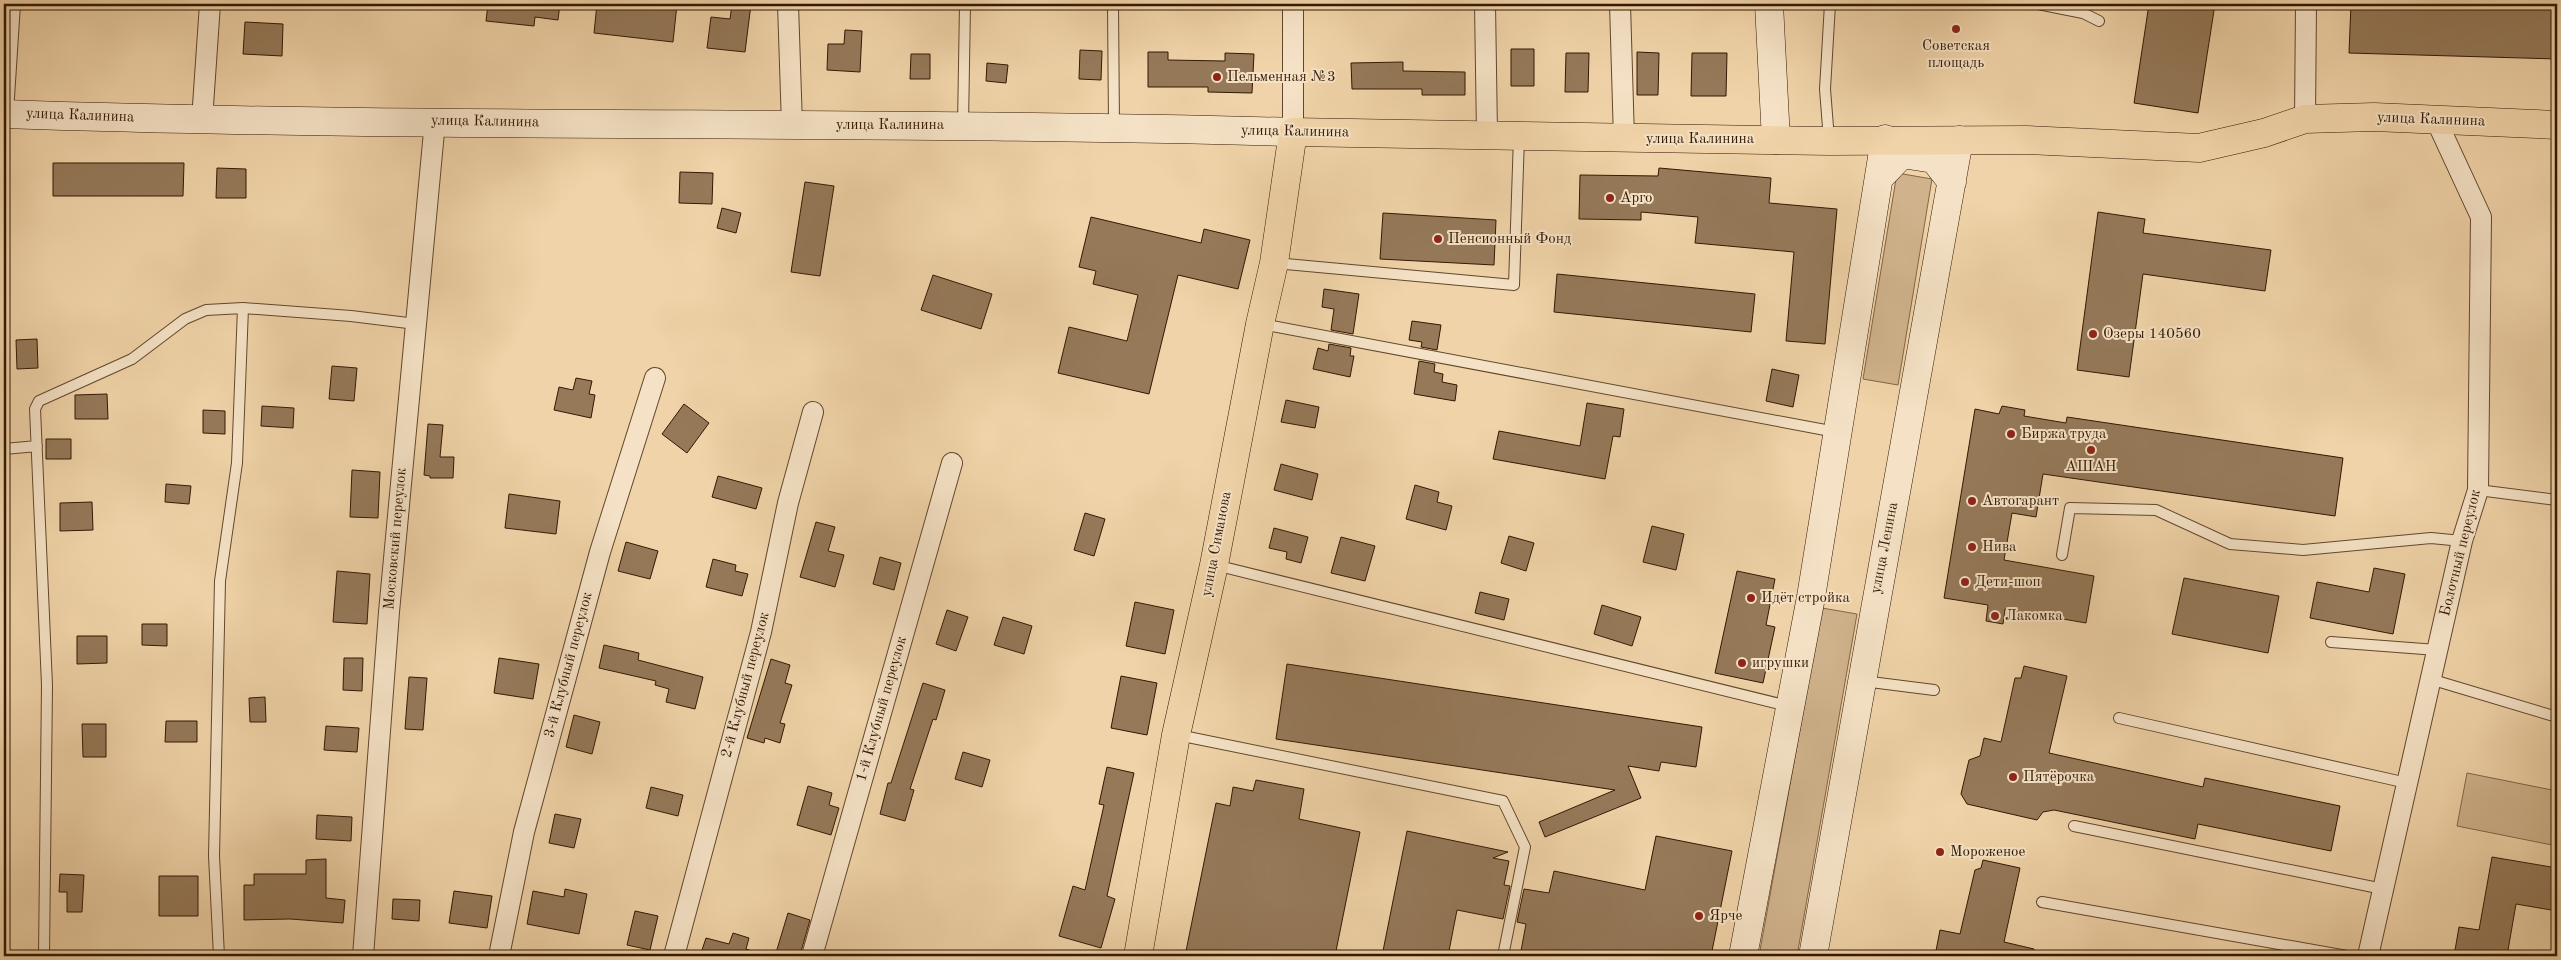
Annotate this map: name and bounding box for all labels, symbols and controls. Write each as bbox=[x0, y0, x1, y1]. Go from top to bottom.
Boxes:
marker: Советская площадь bbox=[1950, 23, 1962, 35]
place label: Советская площадь bbox=[1922, 39, 1990, 71]
place label: Пельменная №3 bbox=[1227, 70, 1336, 85]
marker: Пельменная №3 bbox=[1211, 71, 1223, 83]
street label: улица Калинина bbox=[26, 107, 135, 125]
street label: улица Калинина bbox=[2377, 111, 2486, 129]
street label: улица Калинина bbox=[431, 114, 540, 130]
street label: улица Калинина bbox=[836, 118, 945, 133]
street label: улица Калинина bbox=[1241, 124, 1350, 140]
street label: улица Калинина bbox=[1646, 132, 1755, 147]
place label: Арго bbox=[1620, 191, 1652, 206]
marker: Арго bbox=[1604, 192, 1616, 204]
place label: Пенсионный Фонд bbox=[1448, 232, 1572, 247]
marker: Пенсионный Фонд bbox=[1432, 233, 1444, 245]
place label: Озеры 140560 bbox=[2103, 327, 2201, 342]
marker: Озеры 140560 bbox=[2087, 328, 2099, 340]
place label: Биржа труда bbox=[2021, 427, 2107, 442]
marker: Биржа труда bbox=[2005, 428, 2017, 440]
marker: АШАН bbox=[2085, 444, 2097, 456]
place label: АШАН bbox=[2065, 460, 2117, 475]
street label: Московский переулок bbox=[382, 467, 410, 611]
street label: Болотный переулок bbox=[2438, 488, 2484, 618]
street label: улица Симанова bbox=[1199, 489, 1235, 598]
place label: Автогарант bbox=[1982, 494, 2059, 509]
marker: Автогарант bbox=[1966, 495, 1978, 507]
street label: улица Ленина bbox=[1869, 500, 1901, 595]
place label: Нива bbox=[1982, 540, 2017, 555]
marker: Нива bbox=[1966, 541, 1978, 553]
place label: Дети-шоп bbox=[1975, 575, 2041, 590]
marker: Дети-шоп bbox=[1959, 576, 1971, 588]
street label: 3-й Клубный переулок bbox=[542, 590, 596, 739]
place label: Идёт стройка bbox=[1761, 591, 1851, 606]
marker: Идёт стройка bbox=[1745, 592, 1757, 604]
place label: Лакомка bbox=[2005, 609, 2063, 624]
street label: 2-й Клубный переулок bbox=[719, 610, 773, 759]
marker: Лакомка bbox=[1989, 610, 2001, 622]
street label: 1-й Клубный переулок bbox=[854, 634, 910, 783]
place label: игрушки bbox=[1752, 656, 1809, 671]
marker: игрушки bbox=[1736, 657, 1748, 669]
place label: Пятёрочка bbox=[2023, 770, 2095, 785]
marker: Пятёрочка bbox=[2007, 771, 2019, 783]
place label: Мороженое bbox=[1950, 845, 2026, 860]
marker: Мороженое bbox=[1934, 846, 1946, 858]
place label: Ярче bbox=[1709, 909, 1743, 924]
marker: Ярче bbox=[1693, 910, 1705, 922]

